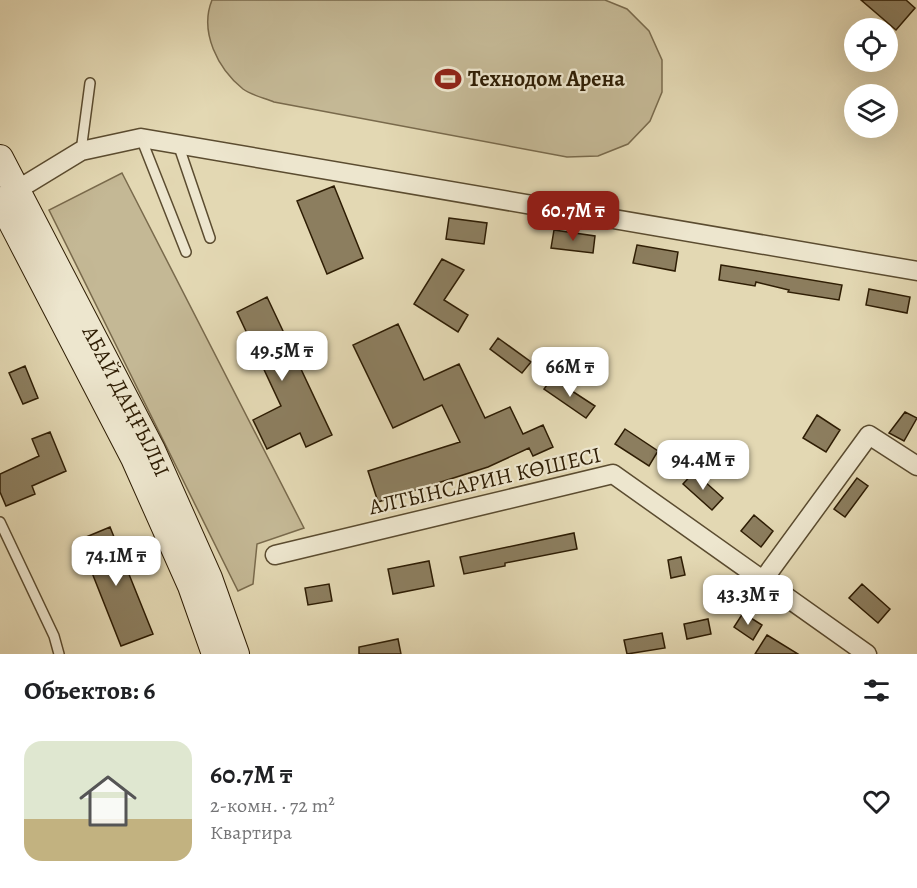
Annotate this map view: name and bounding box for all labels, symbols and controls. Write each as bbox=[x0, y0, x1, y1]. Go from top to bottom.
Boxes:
map controls bbox=[844, 18, 898, 138]
button: locate bbox=[844, 18, 898, 72]
sports icon: Технодом Арена bbox=[433, 64, 463, 94]
place label: Технодом Арена bbox=[468, 64, 625, 94]
button: layers bbox=[844, 84, 898, 138]
pin: 60.7M ₸ bbox=[518, 191, 628, 242]
text: 60.7M ₸ bbox=[541, 197, 605, 224]
street label: АБАЙ ДАҢҒЫЛЫ bbox=[74, 320, 177, 481]
pin: 49.5M ₸ bbox=[227, 331, 337, 382]
text: 49.5M ₸ bbox=[251, 337, 313, 364]
pin: 66M ₸ bbox=[528, 347, 612, 398]
text: 66M ₸ bbox=[546, 353, 594, 380]
street label: АЛТЫНСАРИН КӨШЕСІ bbox=[365, 440, 604, 523]
pin: 94.4M ₸ bbox=[648, 440, 758, 491]
text: 94.4M ₸ bbox=[671, 446, 735, 473]
pin: 74.1M ₸ bbox=[61, 536, 171, 587]
text: 74.1M ₸ bbox=[86, 542, 146, 569]
pin: 43.3M ₸ bbox=[693, 575, 803, 626]
text: 43.3M ₸ bbox=[717, 581, 779, 608]
text: Объектов: 6 bbox=[24, 673, 155, 708]
icon: filters bbox=[860, 674, 893, 707]
text: 60.7M ₸ bbox=[210, 757, 293, 792]
icon: home bbox=[72, 765, 144, 837]
icon: heart bbox=[860, 785, 893, 818]
text: 2-комн. · 72 m² bbox=[210, 792, 335, 819]
text: Квартира bbox=[210, 819, 292, 846]

